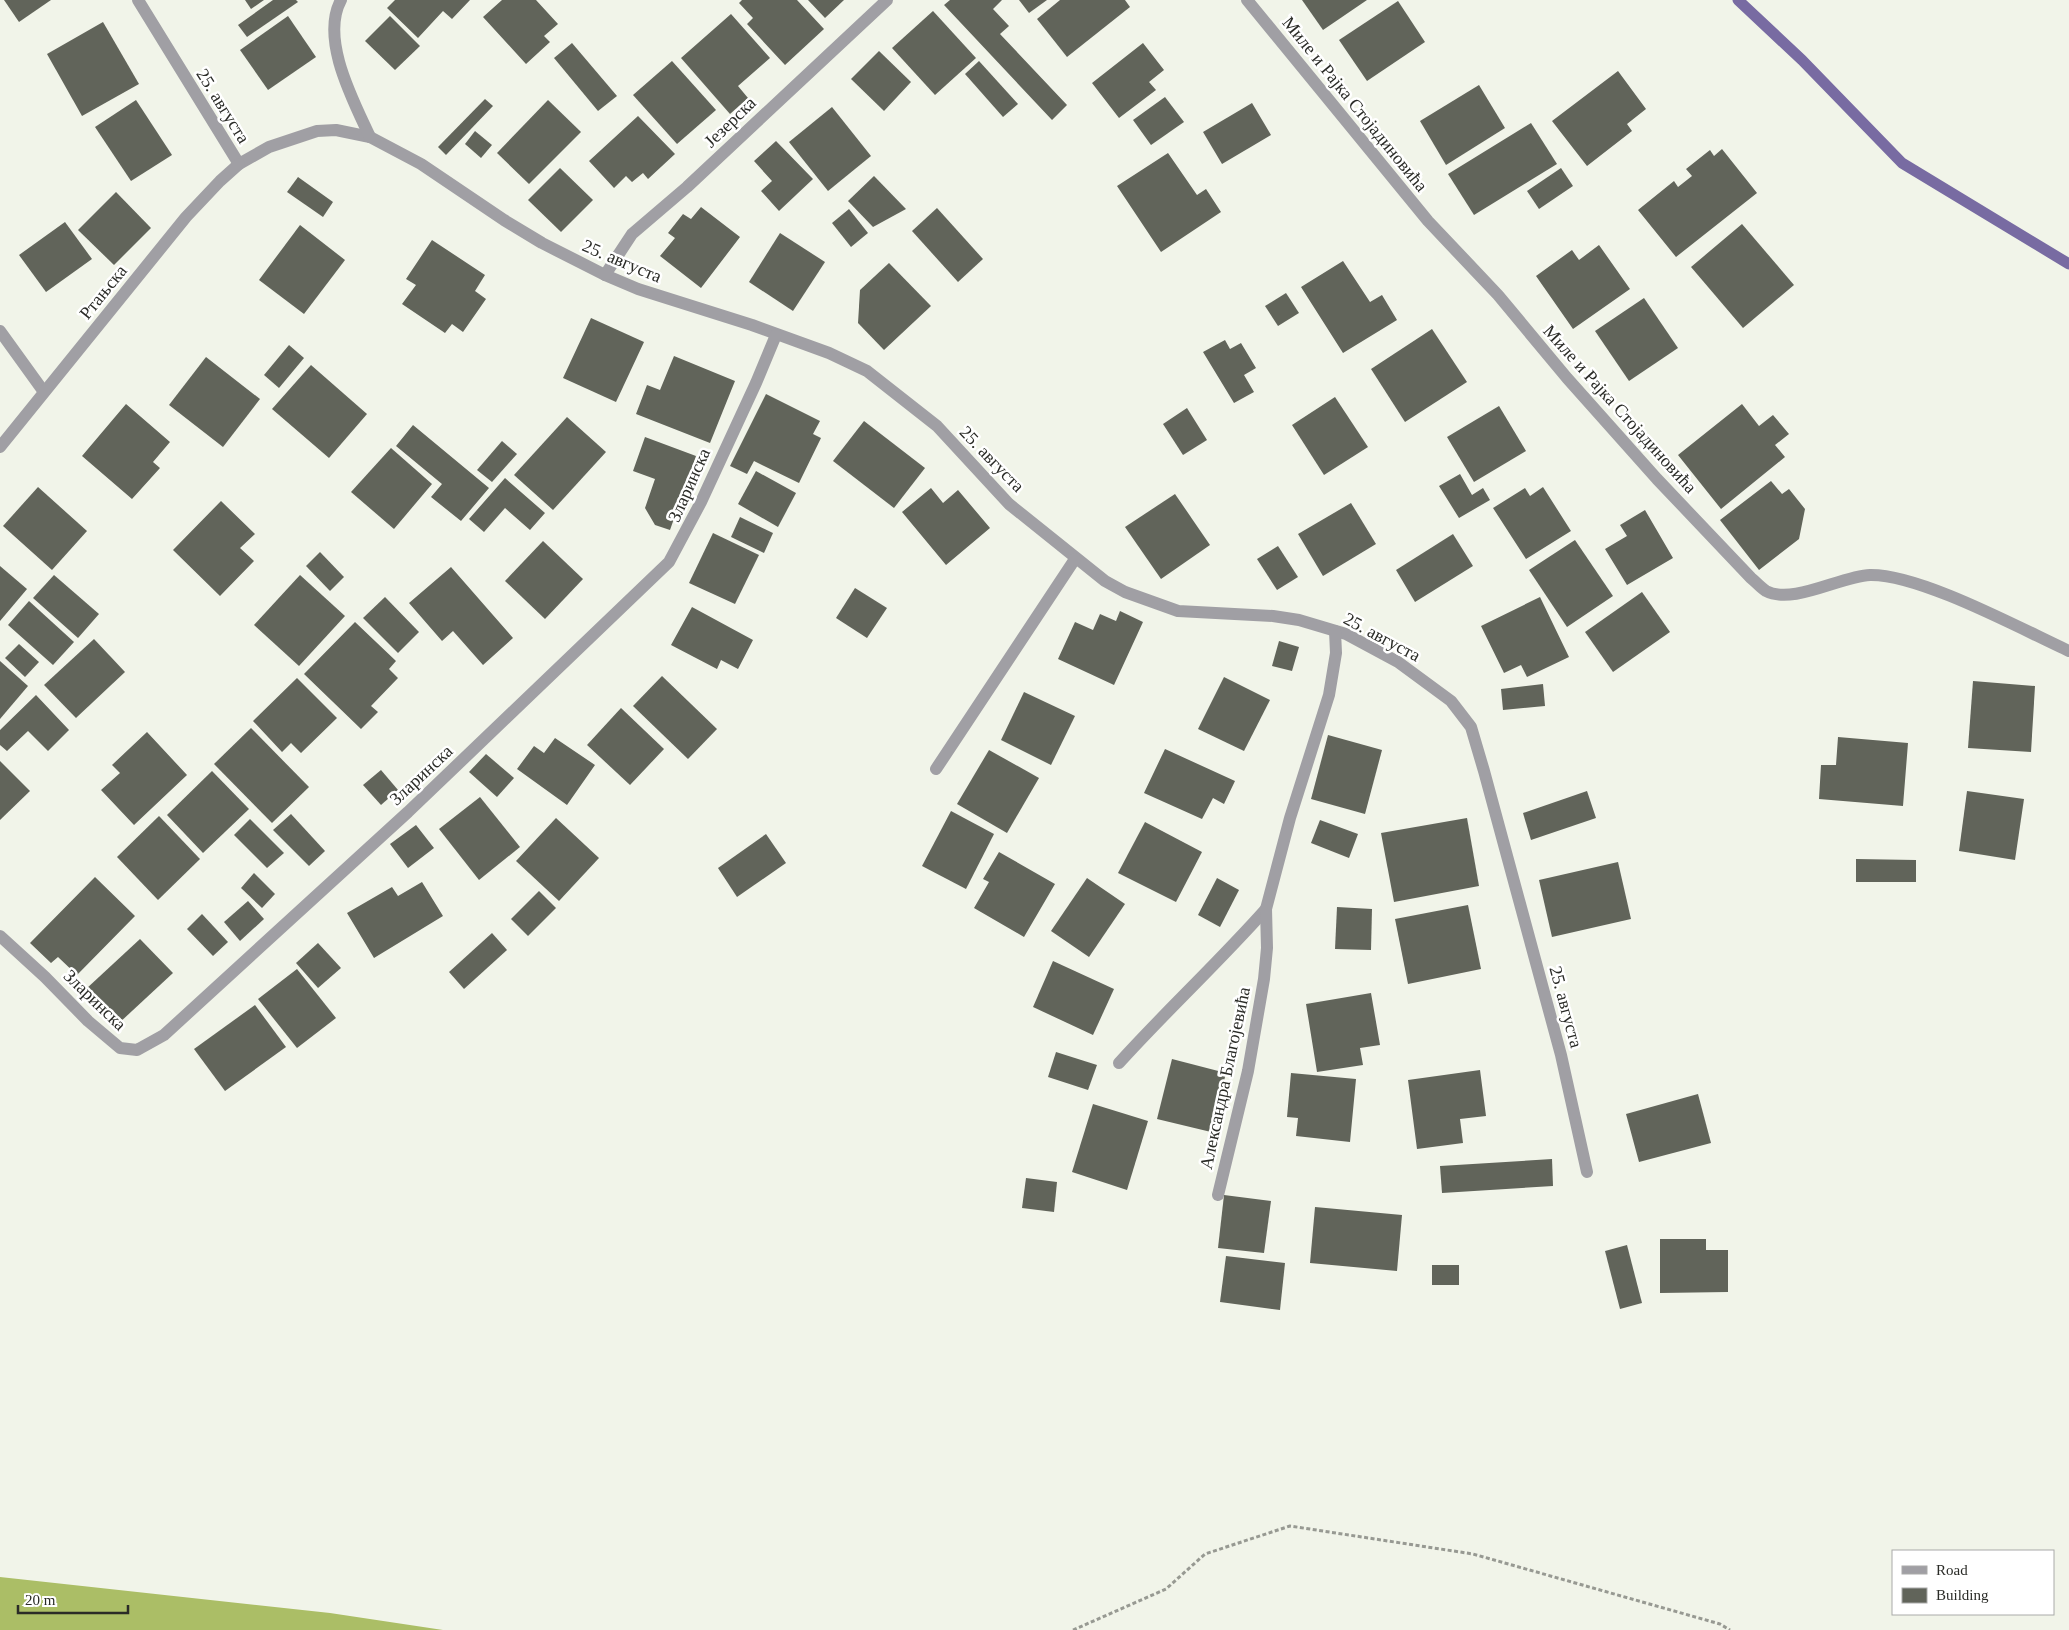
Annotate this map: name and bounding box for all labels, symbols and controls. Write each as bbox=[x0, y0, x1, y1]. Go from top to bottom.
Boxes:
street label: Миле и Рајка Стојадиновића bbox=[1278, 13, 1432, 195]
street label: 25. августа bbox=[192, 65, 254, 147]
street label: Језерска bbox=[700, 93, 760, 151]
street label: 25. августа bbox=[579, 235, 665, 287]
street label: Ртањска bbox=[75, 261, 131, 323]
street label: Миле и Рајка Стојадиновића bbox=[1539, 321, 1701, 497]
street label: 25. августа bbox=[956, 422, 1028, 496]
street label: Зларинска bbox=[664, 445, 714, 525]
street label: 25. августа bbox=[1340, 608, 1424, 666]
street label: Зларинска bbox=[385, 741, 457, 809]
street label: 25. августа bbox=[1545, 964, 1587, 1050]
street label: Зларинска bbox=[60, 966, 130, 1034]
street label: Александра Благојевића bbox=[1196, 985, 1254, 1171]
legend bbox=[1892, 1550, 2054, 1615]
text: Road bbox=[1936, 1562, 1968, 1578]
scale bar bbox=[18, 1582, 128, 1614]
text: Building bbox=[1936, 1587, 1989, 1603]
text: 20 m bbox=[25, 1592, 56, 1608]

